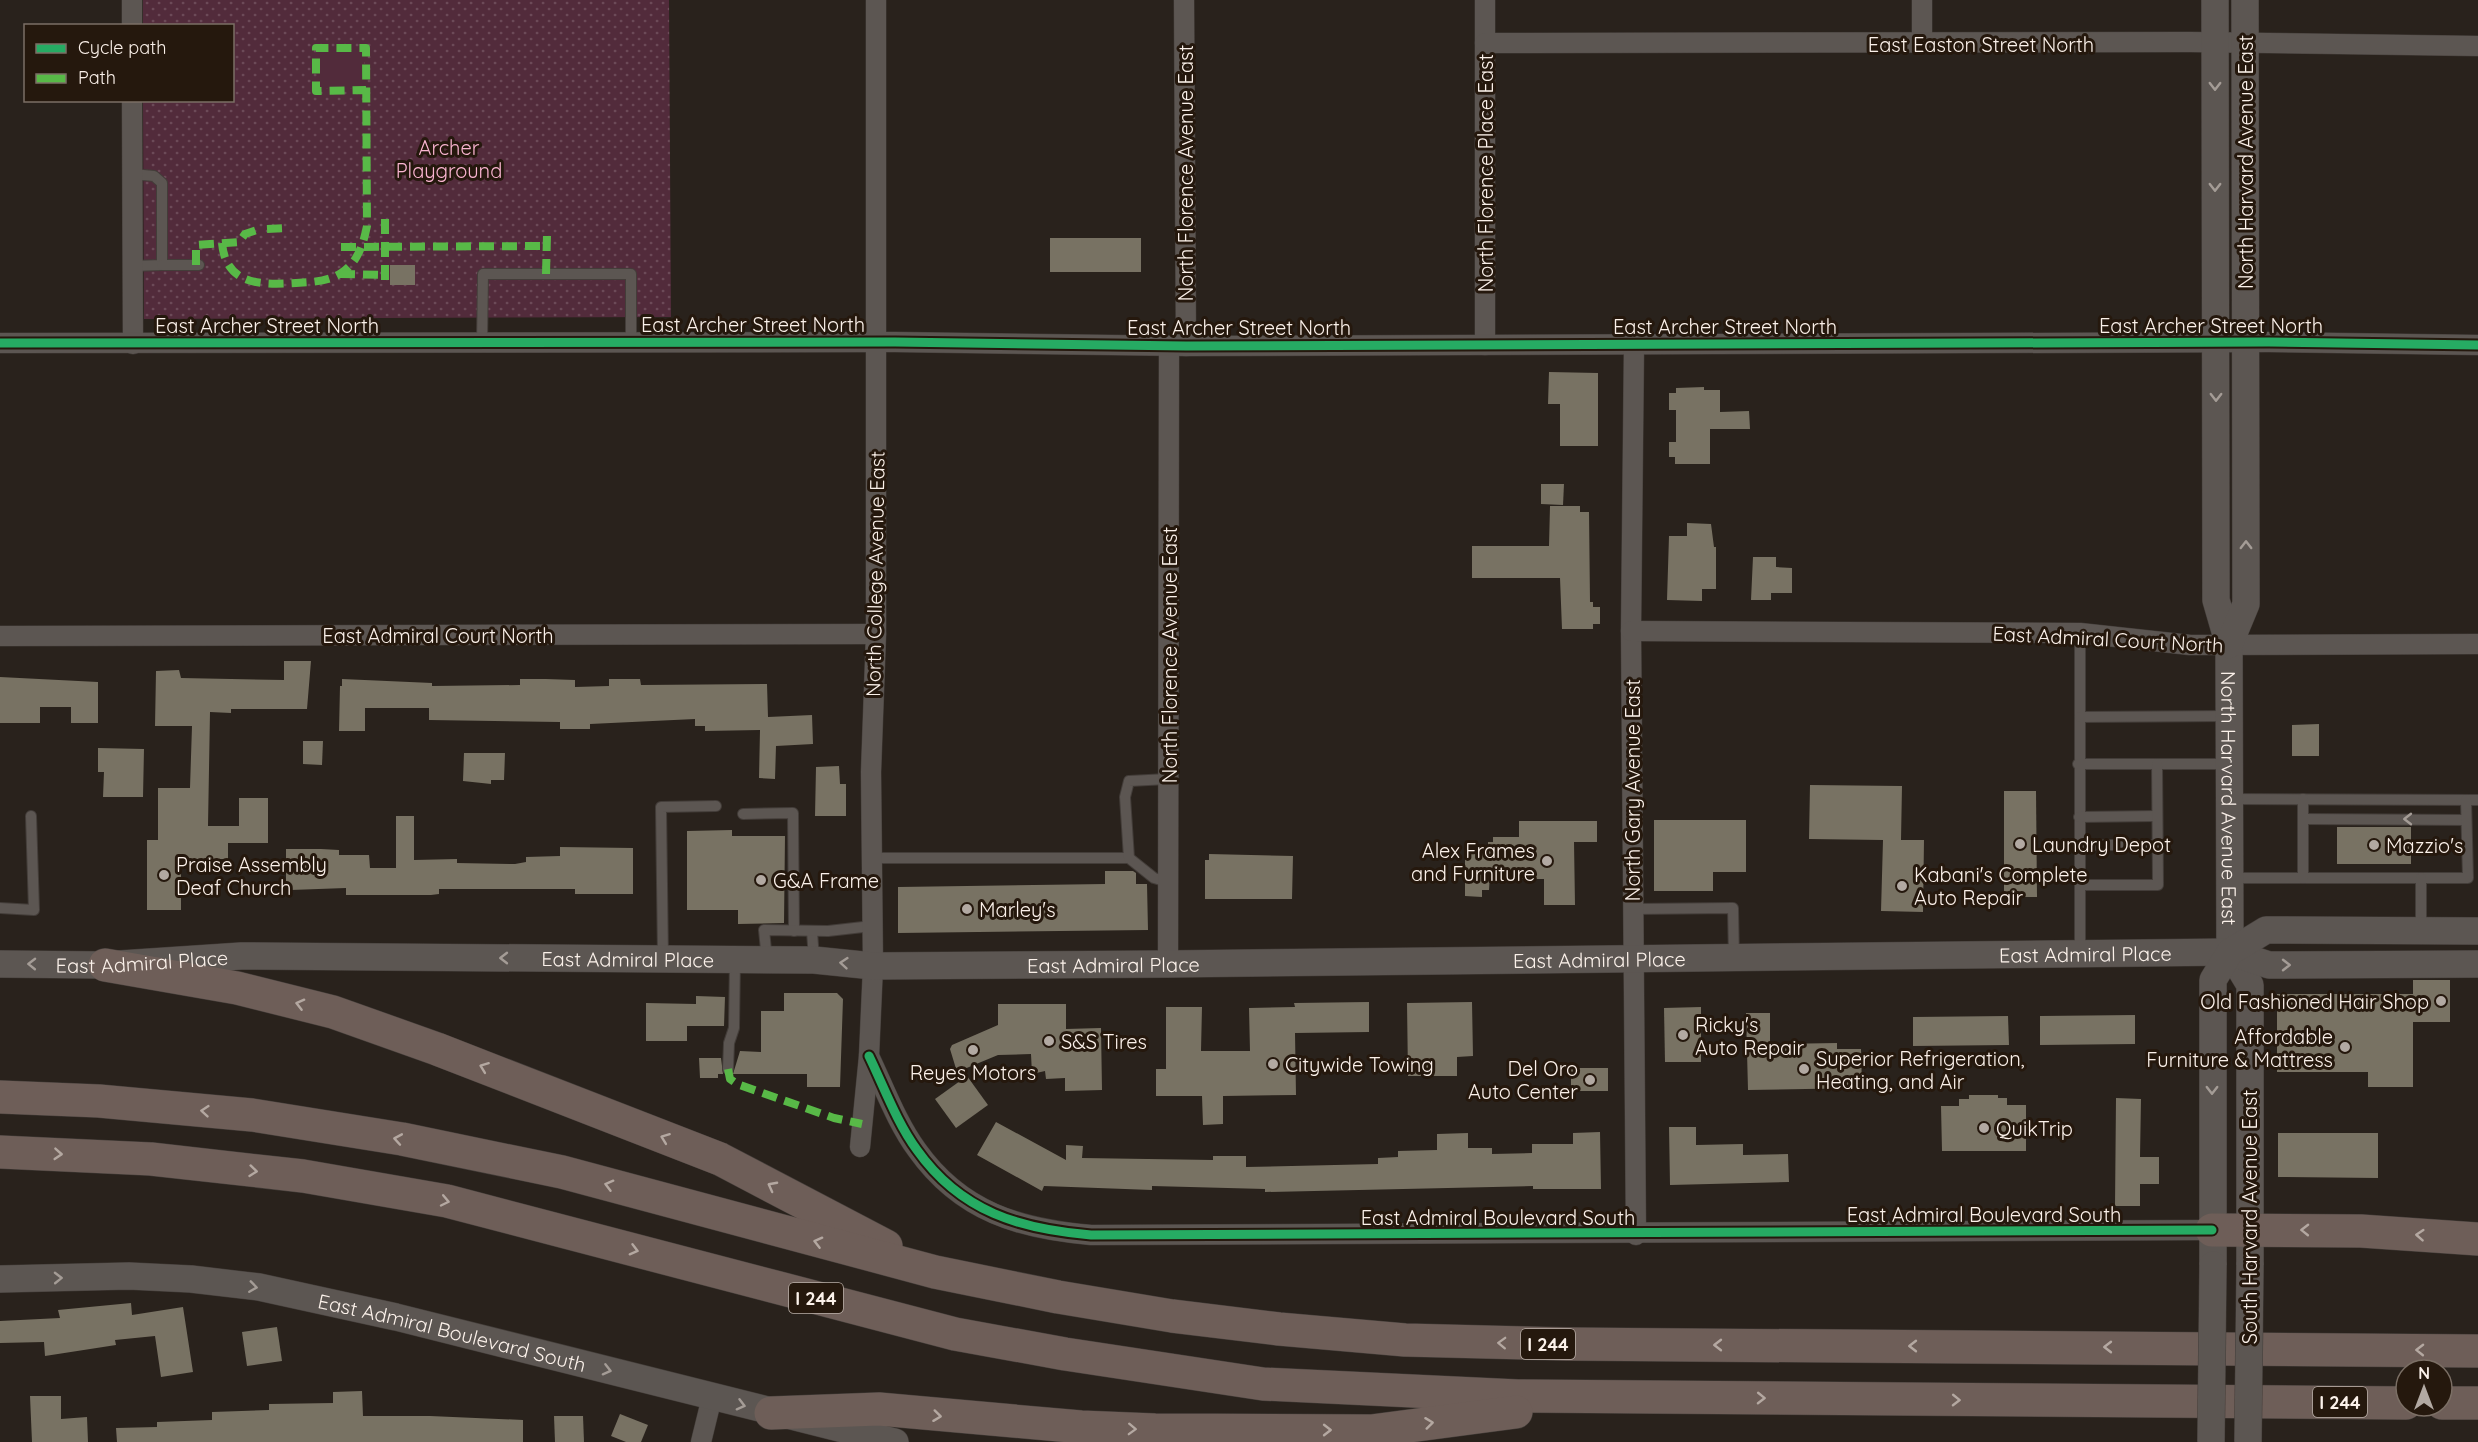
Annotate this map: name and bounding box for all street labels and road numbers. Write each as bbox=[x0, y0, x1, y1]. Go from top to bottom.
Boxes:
street label: East Easton Street North bbox=[1868, 32, 2094, 57]
street label: North Harvard Avenue East bbox=[2233, 35, 2258, 289]
street label: North Florence Avenue East bbox=[1173, 45, 1198, 301]
street label: North Florence Place East bbox=[1473, 54, 1498, 292]
street label: East Archer Street North bbox=[641, 312, 865, 337]
street label: East Archer Street North bbox=[155, 313, 379, 338]
street label: East Archer Street North bbox=[2099, 313, 2323, 338]
street label: East Archer Street North bbox=[1613, 314, 1837, 339]
street label: East Archer Street North bbox=[1127, 315, 1351, 340]
street label: North College Avenue East bbox=[860, 451, 890, 697]
street label: North Florence Avenue East bbox=[1157, 527, 1182, 783]
street label: East Admiral Court North bbox=[1992, 620, 2224, 658]
street label: East Admiral Court North bbox=[322, 623, 554, 648]
street label: North Harvard Avenue East bbox=[2217, 671, 2242, 926]
street label: North Gary Avenue East bbox=[1620, 679, 1645, 901]
street label: East Admiral Place bbox=[1999, 940, 2172, 967]
street label: East Admiral Place bbox=[55, 944, 229, 978]
street label: East Admiral Place bbox=[541, 946, 714, 972]
street label: East Admiral Place bbox=[1513, 946, 1686, 973]
street label: East Admiral Place bbox=[1027, 951, 1200, 977]
street label: South Harvard Avenue East bbox=[2237, 1090, 2262, 1344]
street label: East Admiral Boulevard South bbox=[1847, 1202, 2121, 1227]
street label: East Admiral Boulevard South bbox=[1361, 1205, 1635, 1230]
road number: I 244 bbox=[789, 1283, 843, 1313]
street label: East Admiral Boulevard South bbox=[316, 1288, 589, 1377]
road number: I 244 bbox=[1521, 1329, 1575, 1359]
road number: I 244 bbox=[2313, 1387, 2367, 1417]

